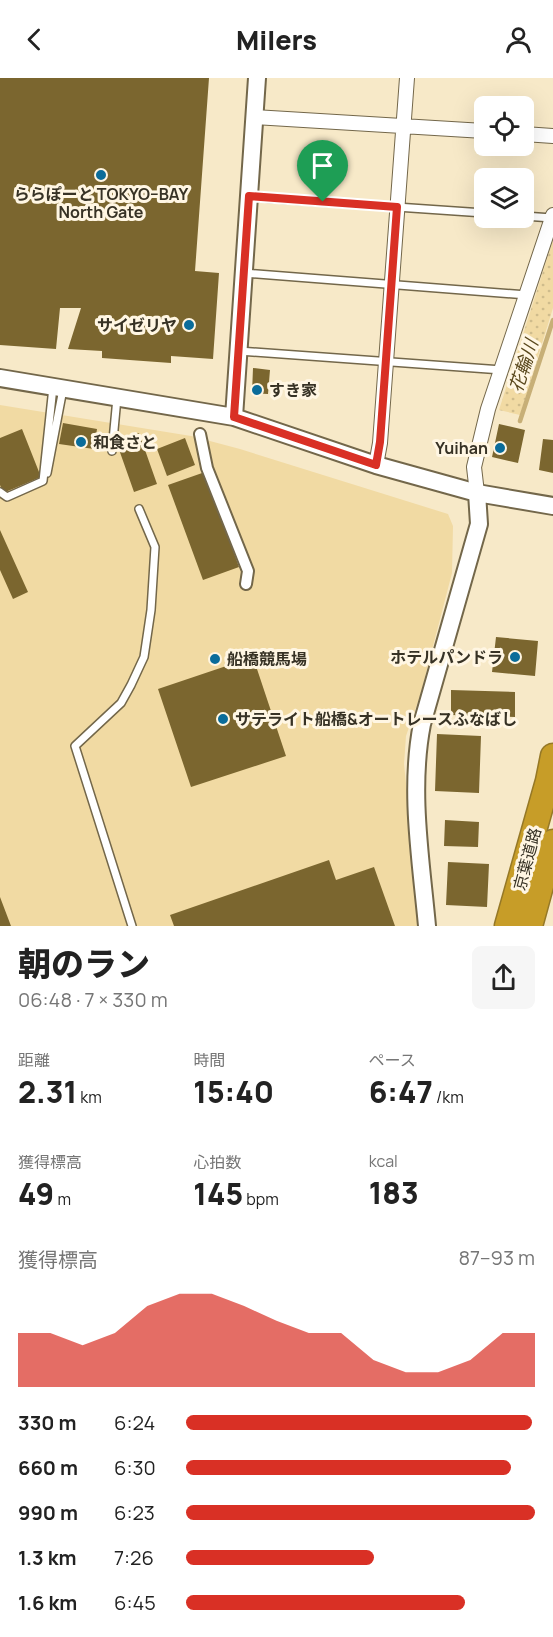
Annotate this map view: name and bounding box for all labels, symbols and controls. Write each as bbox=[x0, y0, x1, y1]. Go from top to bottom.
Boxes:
text: Milers bbox=[236, 21, 317, 58]
icon: back bbox=[18, 23, 51, 56]
icon: person bbox=[502, 23, 535, 56]
map controls bbox=[474, 96, 534, 228]
button: locate bbox=[474, 96, 534, 156]
pin bbox=[297, 140, 348, 202]
icon: arrive bbox=[306, 149, 339, 182]
marker: ららぽーと TOKYO−BAY North Gate bbox=[94, 168, 108, 182]
button: layers bbox=[474, 168, 534, 228]
place label: ららぽーと TOKYO−BAY North Gate bbox=[14, 183, 189, 223]
place label: サイゼリヤ bbox=[97, 314, 177, 336]
marker: サイゼリヤ bbox=[182, 318, 196, 332]
water label: 花輪川 bbox=[503, 334, 543, 395]
place label: すき家 bbox=[269, 379, 317, 401]
marker: すき家 bbox=[250, 383, 264, 397]
place label: 和食さと bbox=[93, 431, 157, 453]
marker: 和食さと bbox=[74, 435, 88, 449]
place label: Yuihan bbox=[435, 437, 488, 459]
marker: Yuihan bbox=[493, 441, 507, 455]
place label: ホテルパンドラ bbox=[390, 646, 503, 668]
place label: 船橋競馬場 bbox=[227, 648, 307, 670]
marker: ホテルパンドラ bbox=[508, 650, 522, 664]
marker: 船橋競馬場 bbox=[208, 652, 222, 666]
place label: サテライト船橋&オートレースふなばし bbox=[235, 708, 517, 730]
marker: サテライト船橋&オートレースふなばし bbox=[216, 712, 230, 726]
street label: 京葉道路 bbox=[508, 825, 546, 893]
text: 朝のラン bbox=[18, 941, 150, 986]
button: share bbox=[472, 946, 535, 1009]
text: 06:48 · 7 × 330 m bbox=[18, 986, 168, 1013]
text: 距離 bbox=[18, 1049, 50, 1071]
text: 時間 bbox=[193, 1049, 225, 1071]
text: ペース bbox=[369, 1049, 416, 1071]
text: 2.31 bbox=[18, 1071, 77, 1112]
text: 15:40 bbox=[193, 1071, 274, 1112]
text: 6:47 bbox=[369, 1071, 433, 1112]
text: km bbox=[77, 1086, 102, 1108]
text: /km bbox=[433, 1086, 464, 1108]
text: kcal bbox=[369, 1150, 398, 1172]
text: 獲得標高 bbox=[18, 1151, 82, 1173]
text: 心拍数 bbox=[193, 1151, 241, 1173]
text: 183 bbox=[369, 1172, 419, 1213]
text: 49 bbox=[18, 1173, 54, 1214]
text: 145 bbox=[193, 1173, 243, 1214]
text: m bbox=[54, 1188, 71, 1210]
text: bpm bbox=[243, 1188, 279, 1210]
text: 87–93 m bbox=[458, 1244, 535, 1271]
text: 獲得標高 bbox=[18, 1246, 98, 1273]
text: 330 m bbox=[18, 1409, 76, 1436]
text: 6:24 bbox=[114, 1409, 155, 1436]
text: 660 m bbox=[18, 1454, 78, 1481]
text: 6:30 bbox=[114, 1454, 156, 1481]
text: 990 m bbox=[18, 1499, 78, 1526]
text: 6:23 bbox=[114, 1499, 155, 1526]
text: 1.3 km bbox=[18, 1544, 76, 1571]
text: 7:26 bbox=[114, 1544, 154, 1571]
text: 1.6 km bbox=[18, 1589, 77, 1616]
text: 6:45 bbox=[114, 1589, 156, 1616]

